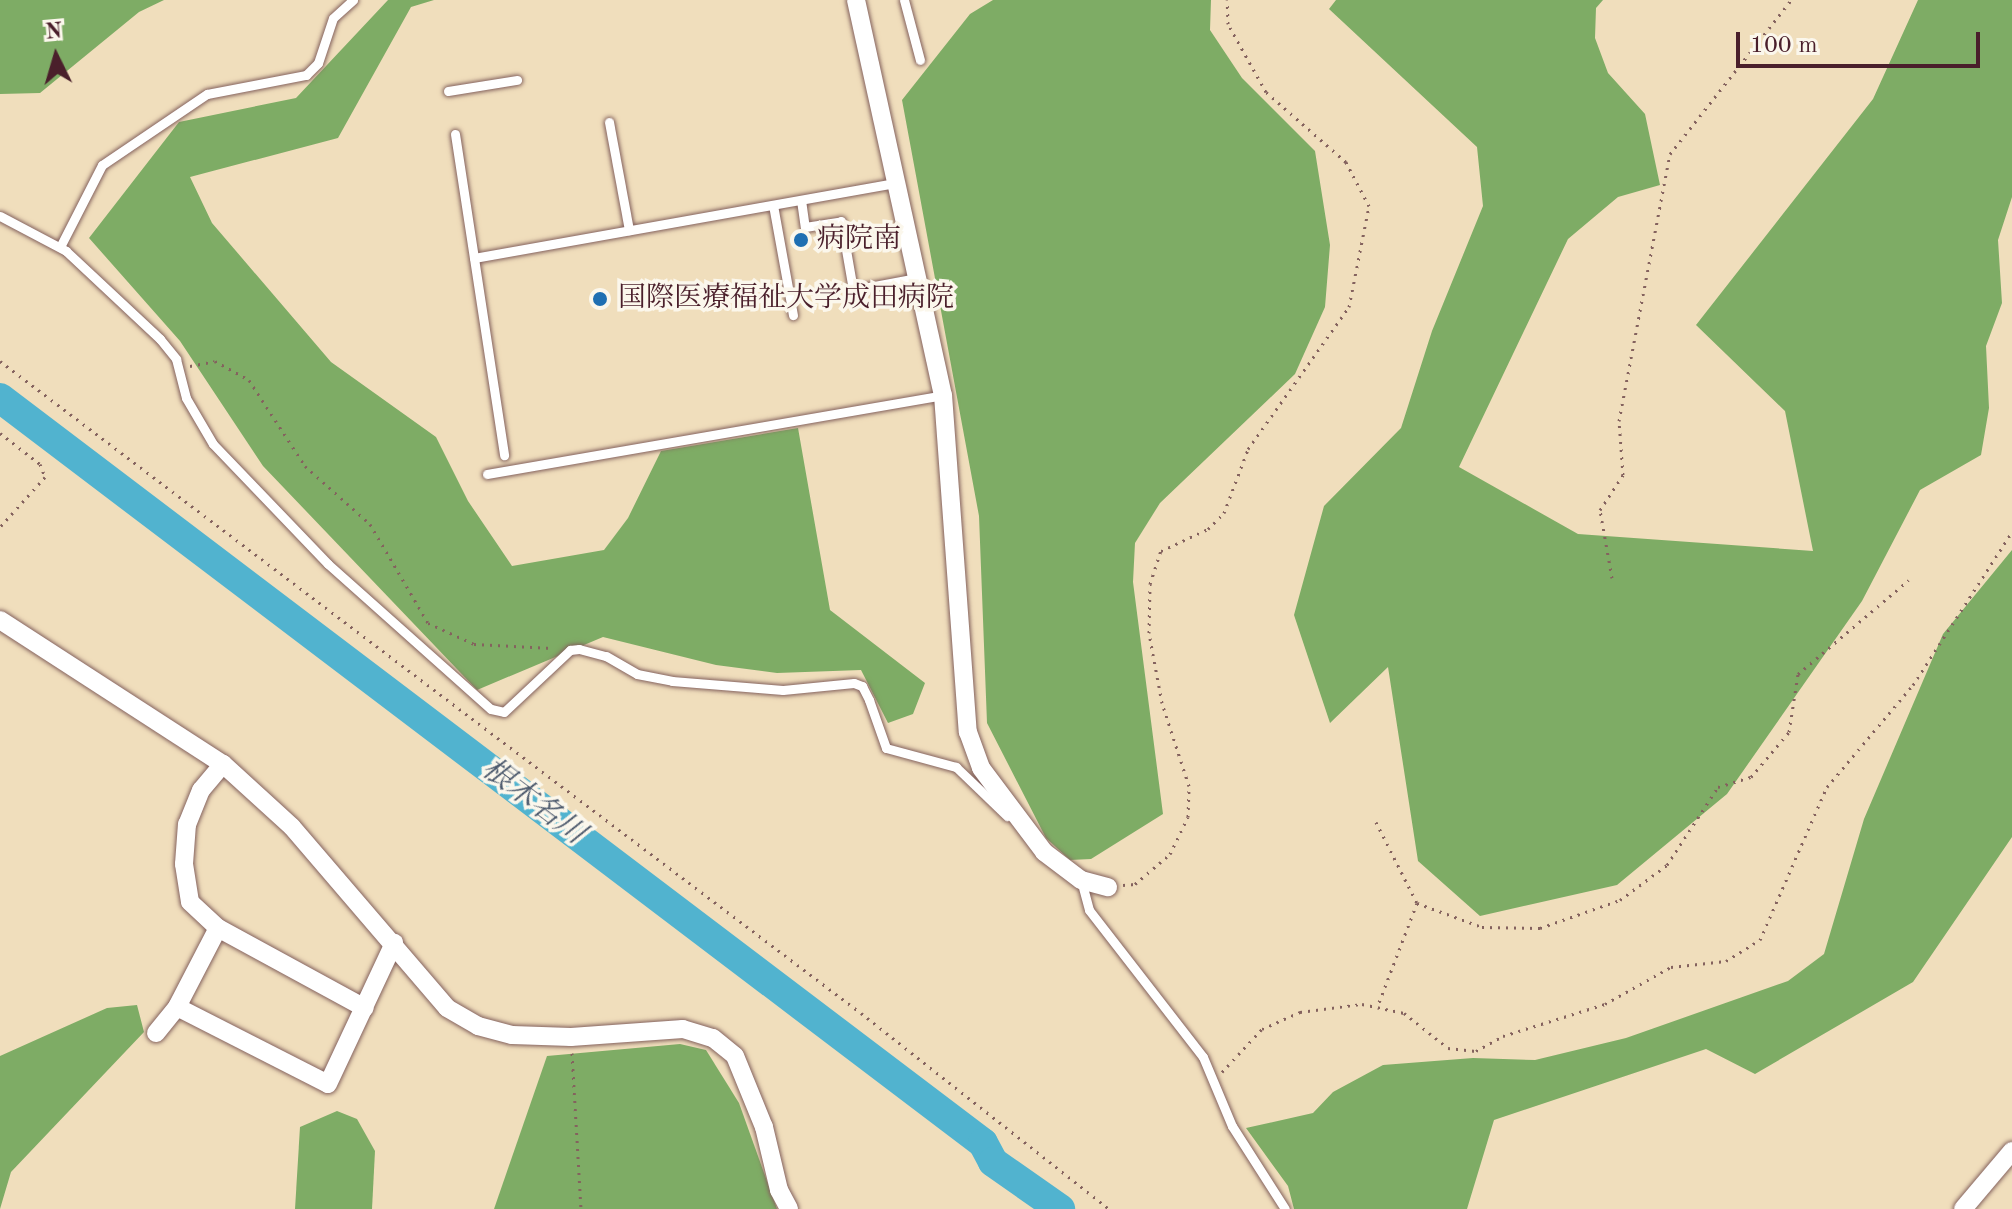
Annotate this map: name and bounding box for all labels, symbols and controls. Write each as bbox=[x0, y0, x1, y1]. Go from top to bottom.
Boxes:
north arrow bbox=[16, 16, 96, 96]
scale bar bbox=[1740, 16, 1984, 66]
text: N bbox=[45, 20, 63, 44]
text: 100 m bbox=[1750, 34, 1818, 58]
place label: 病院南 bbox=[817, 223, 901, 257]
marker: 病院南 bbox=[792, 231, 810, 249]
place label: 国際医療福祉大学成田病院 bbox=[618, 282, 954, 316]
marker: 国際医療福祉大学成田病院 bbox=[589, 288, 611, 310]
water label: 根木名川 bbox=[474, 752, 592, 852]

